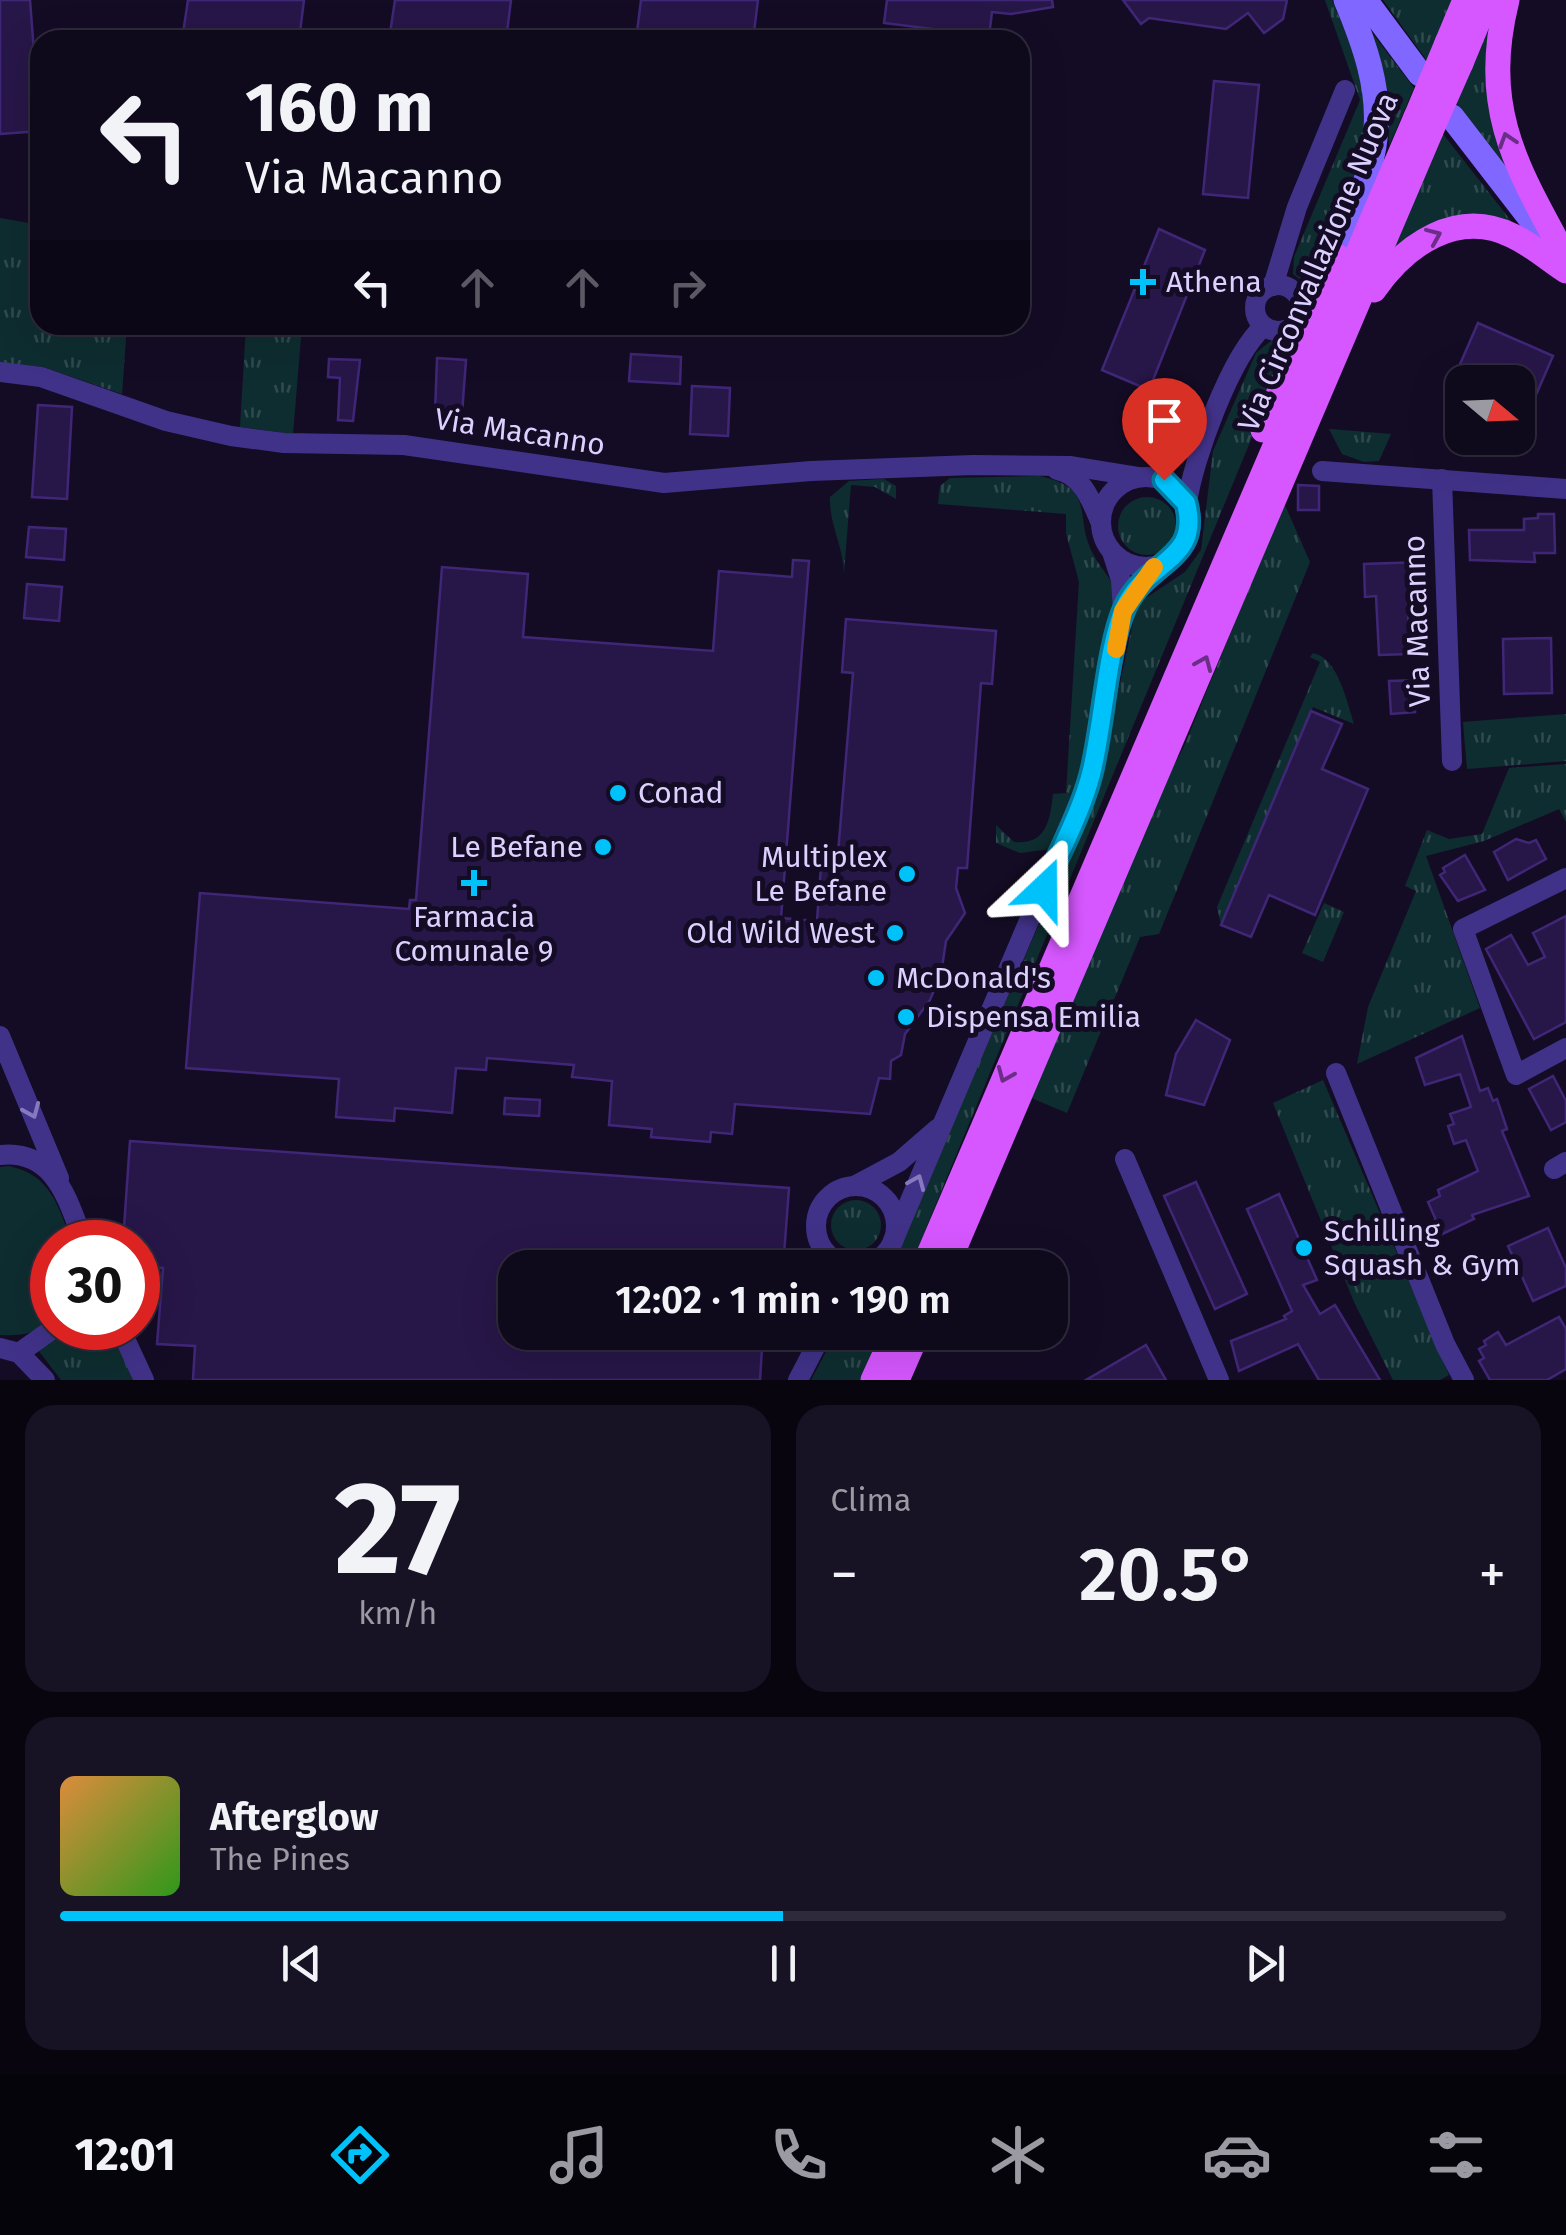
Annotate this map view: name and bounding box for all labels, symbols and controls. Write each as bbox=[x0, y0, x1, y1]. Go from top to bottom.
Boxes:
text: 160 m bbox=[245, 66, 434, 150]
icon: left bbox=[80, 70, 210, 200]
street label: Via Circonvallazione Nuova bbox=[1230, 87, 1406, 437]
one-way arrow bbox=[1498, 132, 1518, 149]
text: Via Macanno bbox=[245, 151, 503, 205]
one-way arrow bbox=[1424, 228, 1442, 248]
icon: left bbox=[345, 260, 400, 315]
icon: ahead bbox=[450, 260, 505, 315]
icon: ahead bbox=[555, 260, 610, 315]
icon: right bbox=[660, 260, 715, 315]
place label: Athena bbox=[1166, 264, 1262, 300]
marker: Athena bbox=[1130, 269, 1156, 295]
north arrow bbox=[1445, 365, 1535, 455]
map controls bbox=[1445, 365, 1535, 455]
pin bbox=[1122, 378, 1207, 481]
icon: arrive bbox=[1137, 393, 1192, 448]
street label: Via Macanno bbox=[432, 401, 608, 463]
street label: Via Macanno bbox=[1396, 534, 1438, 708]
one-way arrow bbox=[1192, 655, 1212, 673]
place label: Conad bbox=[638, 775, 724, 811]
marker: Conad bbox=[607, 782, 629, 804]
place label: Le Befane bbox=[450, 829, 583, 865]
marker: Le Befane bbox=[592, 836, 614, 858]
position arrow bbox=[992, 837, 1096, 941]
place label: Multiplex Le Befane bbox=[754, 839, 887, 909]
marker: Multiplex Le Befane bbox=[896, 863, 918, 885]
marker: Farmacia Comunale 9 bbox=[463, 872, 485, 894]
place label: Farmacia Comunale 9 bbox=[394, 899, 554, 969]
place label: Old Wild West bbox=[686, 915, 875, 951]
marker: Old Wild West bbox=[884, 922, 906, 944]
place label: McDonald's bbox=[896, 960, 1051, 996]
marker: McDonald's bbox=[865, 967, 887, 989]
place label: Dispensa Emilia bbox=[926, 999, 1141, 1035]
marker: Dispensa Emilia bbox=[895, 1006, 917, 1028]
one-way arrow bbox=[997, 1065, 1017, 1083]
one-way arrow bbox=[20, 1101, 40, 1119]
one-way arrow bbox=[906, 1175, 926, 1192]
place label: Schilling Squash & Gym bbox=[1324, 1213, 1521, 1283]
speed limit sign: 30 bbox=[30, 1220, 160, 1350]
marker: Schilling Squash & Gym bbox=[1293, 1237, 1315, 1259]
text: 12:02 · 1 min · 190 m bbox=[615, 1277, 951, 1323]
text: 27 bbox=[334, 1451, 461, 1607]
text: Clima bbox=[831, 1481, 911, 1519]
text: 20.5° bbox=[1079, 1530, 1258, 1620]
text: − bbox=[831, 1542, 858, 1608]
text: + bbox=[1479, 1542, 1506, 1608]
text: km/h bbox=[358, 1594, 437, 1632]
text: Afterglow bbox=[210, 1794, 378, 1840]
text: The Pines bbox=[210, 1840, 350, 1878]
icon: previous bbox=[274, 1936, 329, 1991]
icon: pause bbox=[756, 1936, 811, 1991]
icon: next bbox=[1238, 1936, 1293, 1991]
icon: directions bbox=[325, 2120, 395, 2190]
icon: music bbox=[544, 2120, 614, 2190]
icon: phone bbox=[764, 2120, 834, 2190]
icon: climate bbox=[983, 2120, 1053, 2190]
icon: car bbox=[1202, 2120, 1272, 2190]
icon: filters bbox=[1421, 2120, 1491, 2190]
text: 12:01 bbox=[75, 2128, 176, 2182]

